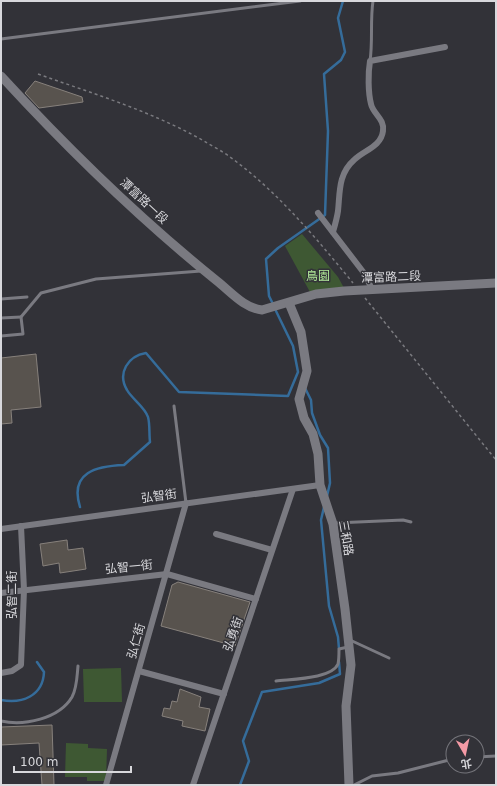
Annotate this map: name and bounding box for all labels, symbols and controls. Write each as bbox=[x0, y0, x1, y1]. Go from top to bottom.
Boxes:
street label: 潭富路一段 bbox=[117, 175, 171, 227]
park label: 鳥園 bbox=[306, 269, 330, 283]
street label: 潭富路二段 bbox=[361, 269, 421, 285]
street label: 弘智街 bbox=[140, 487, 178, 505]
street label: 三和路 bbox=[336, 519, 356, 557]
street label: 弘智一街 bbox=[104, 558, 154, 576]
street label: 弘智二街 bbox=[5, 571, 19, 619]
street label: 弘勇街 bbox=[221, 615, 245, 653]
street label: 弘仁街 bbox=[124, 622, 148, 660]
north arrow bbox=[445, 734, 485, 774]
scale bar bbox=[14, 748, 131, 774]
text: 100 m bbox=[20, 755, 58, 769]
text: 北 bbox=[460, 756, 473, 771]

